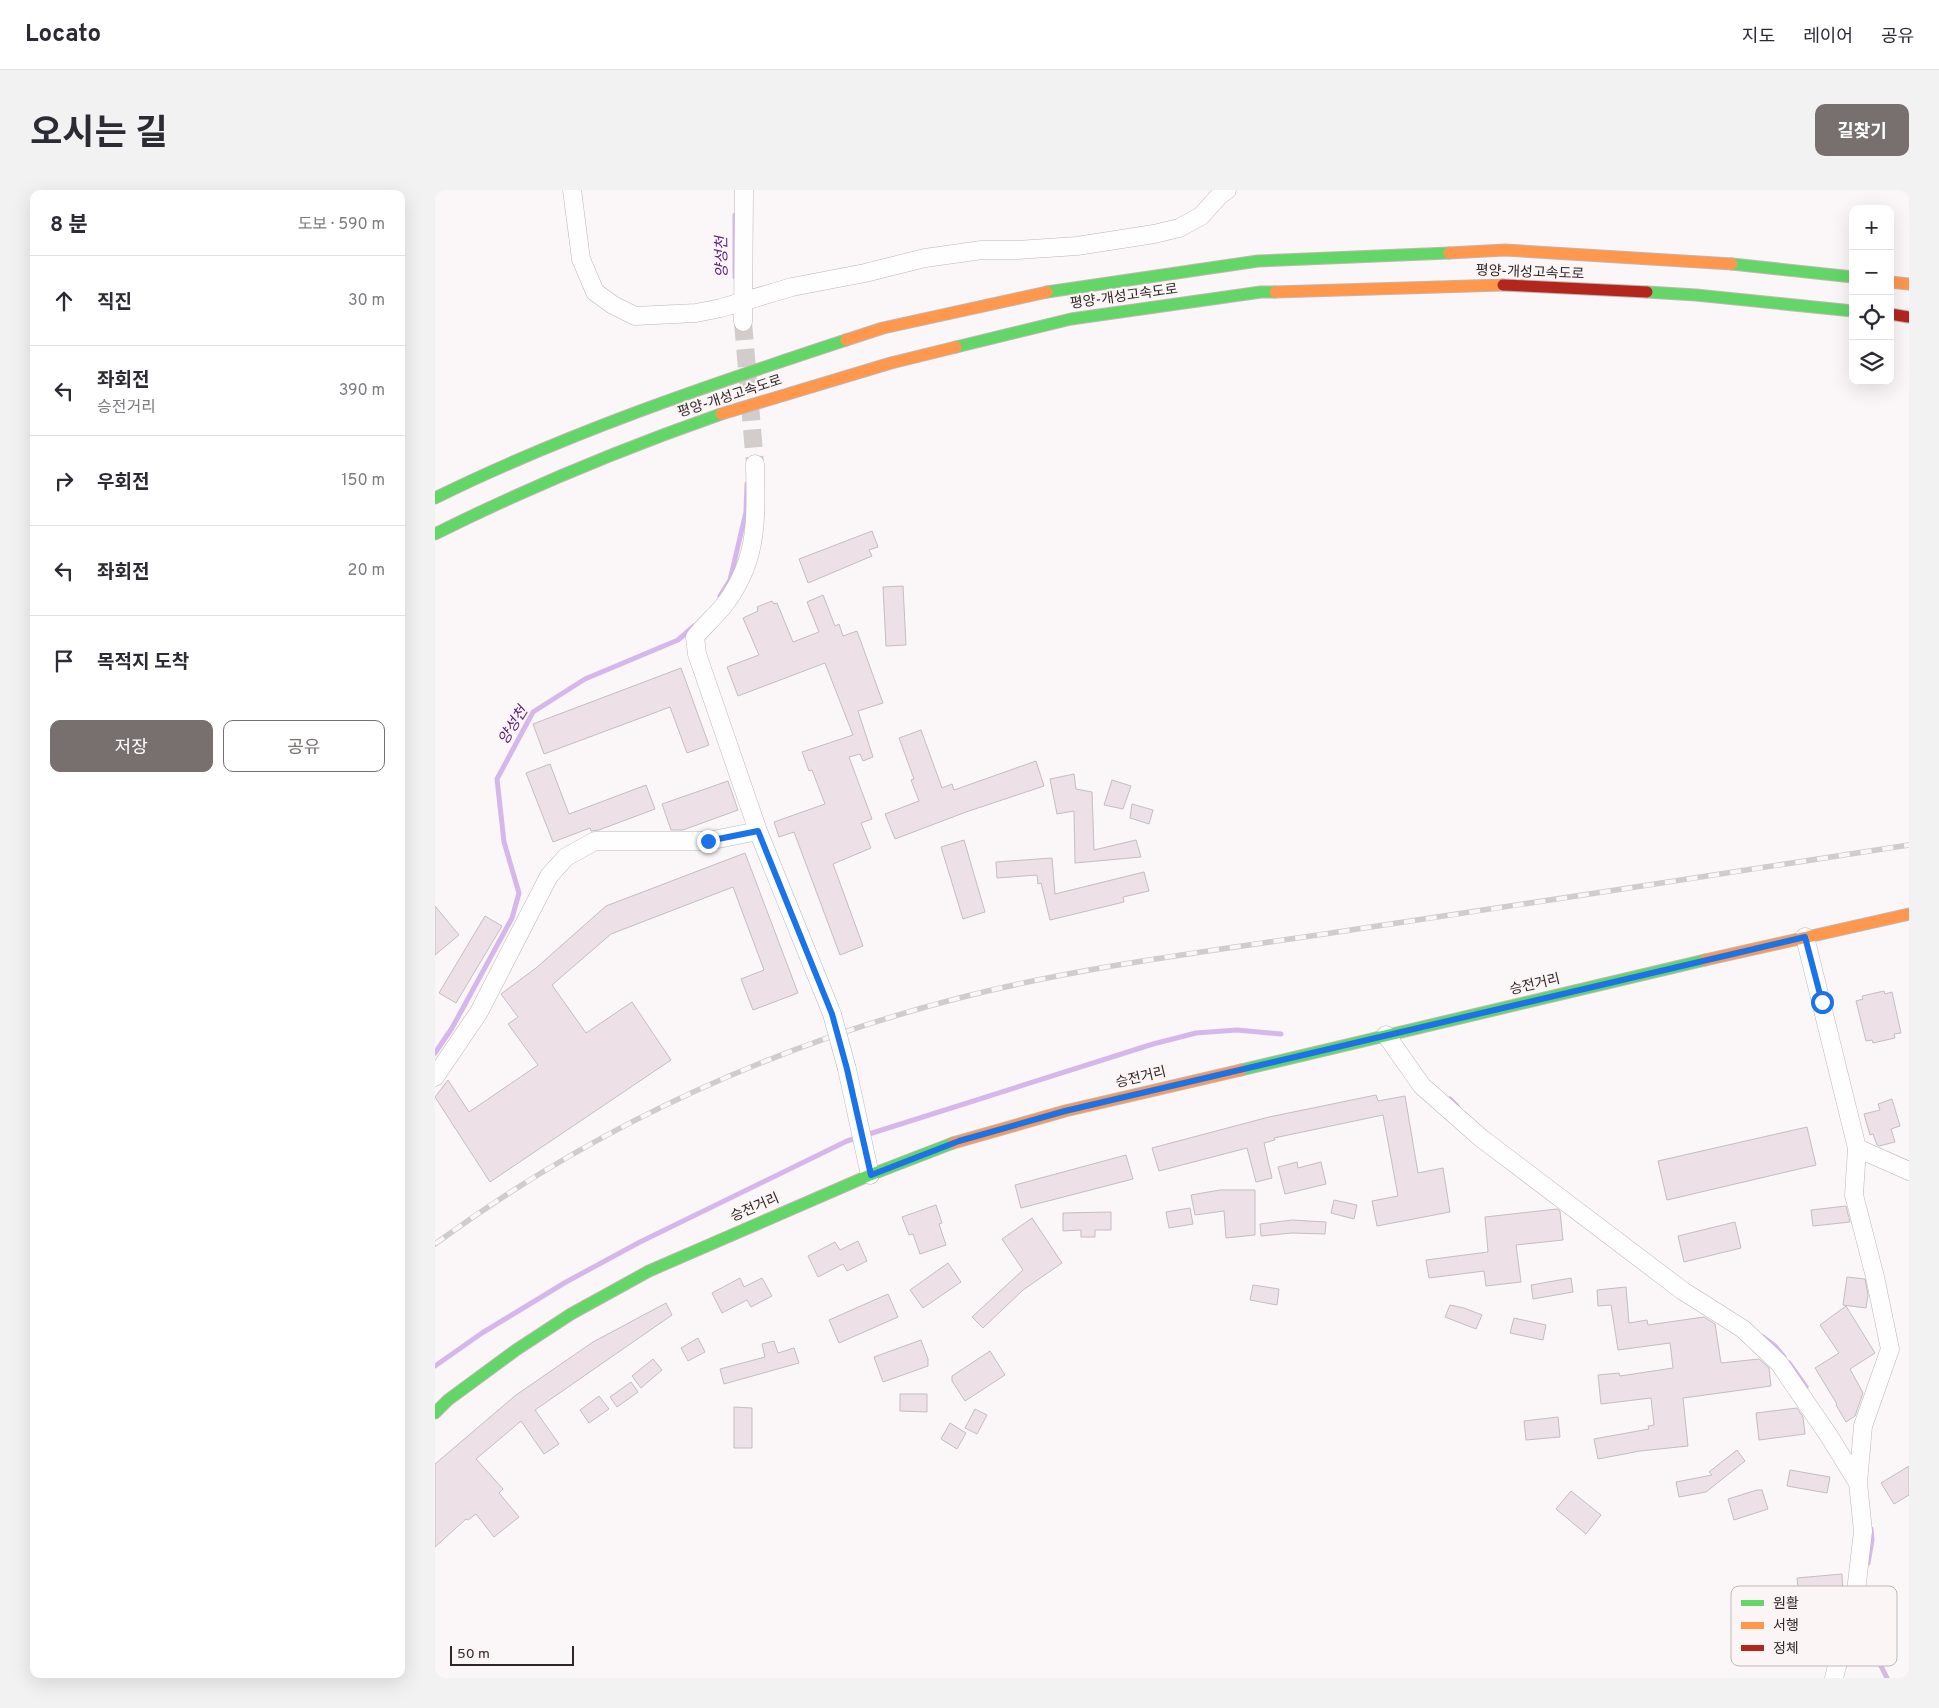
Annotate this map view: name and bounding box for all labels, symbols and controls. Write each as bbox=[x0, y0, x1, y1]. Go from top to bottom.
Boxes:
text: Locato bbox=[25, 20, 101, 50]
text: 지도 bbox=[1742, 26, 1775, 49]
text: 레이어 bbox=[1803, 26, 1853, 49]
text: 공유 bbox=[1881, 26, 1914, 49]
button: 길찾기 bbox=[1815, 104, 1909, 156]
text: 오시는 길 bbox=[30, 113, 168, 157]
map controls bbox=[1849, 205, 1894, 385]
button: + bbox=[1849, 205, 1894, 250]
text: 8 분 bbox=[50, 212, 88, 239]
text: 도보 · 590 m bbox=[298, 215, 385, 235]
water label: 양성천 bbox=[713, 234, 733, 278]
button: − bbox=[1849, 250, 1894, 295]
street label: 평양-개성고속도로 bbox=[1475, 263, 1585, 283]
street label: 평양-개성고속도로 bbox=[1069, 281, 1179, 313]
icon: ahead bbox=[50, 287, 78, 315]
text: 직진 bbox=[97, 291, 132, 315]
text: 30 m bbox=[348, 291, 385, 311]
button: locate bbox=[1849, 295, 1894, 340]
button: layers bbox=[1849, 340, 1894, 385]
text: 좌회전 bbox=[97, 369, 149, 393]
street label: 평양-개성고속도로 bbox=[676, 372, 784, 422]
icon: left bbox=[50, 377, 78, 405]
text: 390 m bbox=[339, 381, 385, 401]
text: 승전거리 bbox=[97, 398, 156, 418]
icon: right bbox=[50, 467, 78, 495]
text: 우회전 bbox=[97, 471, 149, 495]
text: 150 m bbox=[342, 471, 385, 491]
icon: left bbox=[50, 557, 78, 585]
text: 좌회전 bbox=[97, 561, 149, 585]
text: 20 m bbox=[348, 561, 385, 581]
icon: arrive bbox=[50, 647, 78, 675]
text: 목적지 도착 bbox=[97, 651, 189, 675]
water label: 양성천 bbox=[495, 702, 534, 749]
button: 저장 bbox=[50, 720, 213, 772]
button: 공유 bbox=[223, 720, 385, 772]
route end bbox=[697, 830, 720, 853]
street label: 승전거리 bbox=[1508, 971, 1562, 999]
route start bbox=[1811, 991, 1834, 1014]
street label: 승전거리 bbox=[1114, 1064, 1168, 1092]
street label: 승전거리 bbox=[728, 1190, 782, 1226]
legend bbox=[1731, 1586, 1897, 1666]
text: 원활 bbox=[1773, 1596, 1799, 1613]
text: 서행 bbox=[1773, 1618, 1799, 1635]
text: 정체 bbox=[1773, 1641, 1799, 1658]
scale bar bbox=[450, 1643, 574, 1666]
text: 50 m bbox=[457, 1646, 490, 1663]

